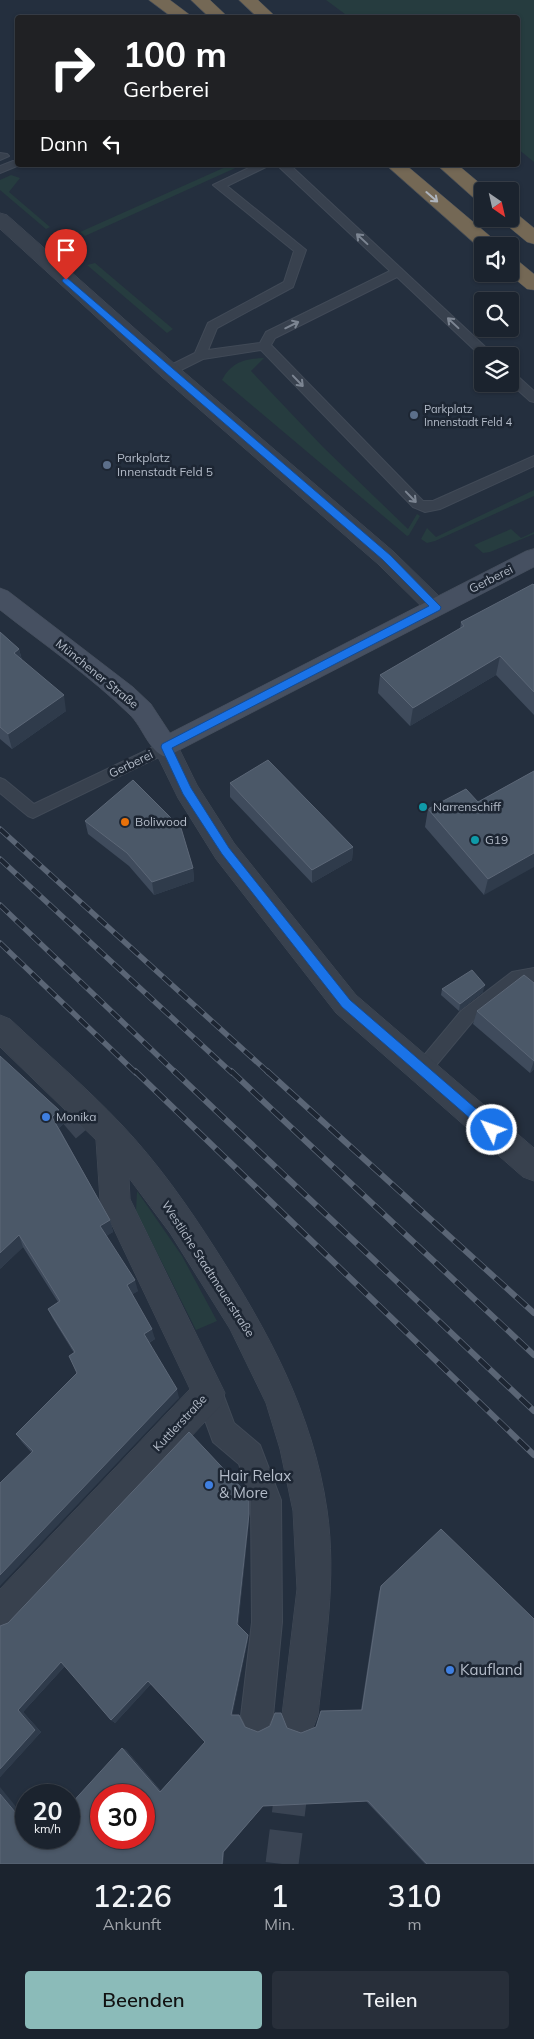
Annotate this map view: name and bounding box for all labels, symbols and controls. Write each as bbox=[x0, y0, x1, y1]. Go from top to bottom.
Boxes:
text: 100 m bbox=[123, 32, 227, 76]
icon: right bbox=[40, 35, 105, 100]
text: Gerberei bbox=[123, 75, 209, 103]
icon: left bbox=[98, 130, 126, 158]
text: Dann bbox=[40, 132, 88, 156]
north arrow bbox=[474, 182, 519, 228]
map controls bbox=[474, 182, 519, 392]
one-way arrow bbox=[425, 191, 438, 202]
pin bbox=[45, 229, 87, 280]
one-way arrow bbox=[356, 233, 369, 245]
icon: arrive bbox=[52, 236, 80, 264]
button: sound bbox=[474, 237, 519, 282]
button: search bbox=[474, 292, 519, 337]
one-way arrow bbox=[446, 317, 459, 329]
one-way arrow bbox=[284, 319, 299, 329]
button: layers bbox=[474, 347, 519, 392]
one-way arrow bbox=[292, 374, 304, 387]
place label: Parkplatz Innenstadt Feld 4 bbox=[424, 402, 512, 429]
marker: Parkplatz Innenstadt Feld 4 bbox=[408, 409, 420, 421]
place label: Parkplatz Innenstadt Feld 5 bbox=[117, 450, 213, 479]
marker: Parkplatz Innenstadt Feld 5 bbox=[101, 459, 113, 471]
one-way arrow bbox=[405, 491, 417, 504]
street label: Gerberei bbox=[466, 561, 515, 596]
street label: Münchener Straße bbox=[53, 636, 142, 712]
street label: Gerberei bbox=[106, 746, 155, 781]
place label: Narrenschiff bbox=[433, 799, 502, 814]
marker: Narrenschiff bbox=[417, 801, 429, 813]
place label: Boliwood bbox=[135, 814, 187, 829]
marker: Boliwood bbox=[119, 816, 131, 828]
place label: G19 bbox=[485, 832, 508, 847]
marker: G19 bbox=[469, 834, 481, 846]
position arrow bbox=[465, 1103, 517, 1155]
place label: Monika bbox=[56, 1109, 96, 1124]
marker: Monika bbox=[40, 1111, 52, 1123]
street label: Westliche Stadtmauerstraße bbox=[159, 1198, 258, 1340]
street label: Kuttlerstraße bbox=[150, 1391, 210, 1454]
place label: Hair Relax & More bbox=[219, 1466, 291, 1502]
marker: Hair Relax & More bbox=[203, 1479, 215, 1491]
place label: Kaufland bbox=[460, 1660, 523, 1679]
marker: Kaufland bbox=[444, 1664, 456, 1676]
speed limit sign: 30 bbox=[90, 1784, 155, 1849]
text: 20 bbox=[32, 1795, 63, 1826]
text: km/h bbox=[34, 1821, 61, 1836]
text: 12:26 bbox=[93, 1877, 172, 1915]
text: 1 bbox=[271, 1877, 289, 1915]
text: 310 bbox=[387, 1877, 441, 1915]
text: Ankunft bbox=[103, 1914, 161, 1934]
text: Min. bbox=[264, 1914, 295, 1934]
text: m bbox=[407, 1914, 421, 1934]
button: Beenden bbox=[25, 1971, 262, 2029]
button: Teilen bbox=[272, 1971, 509, 2029]

